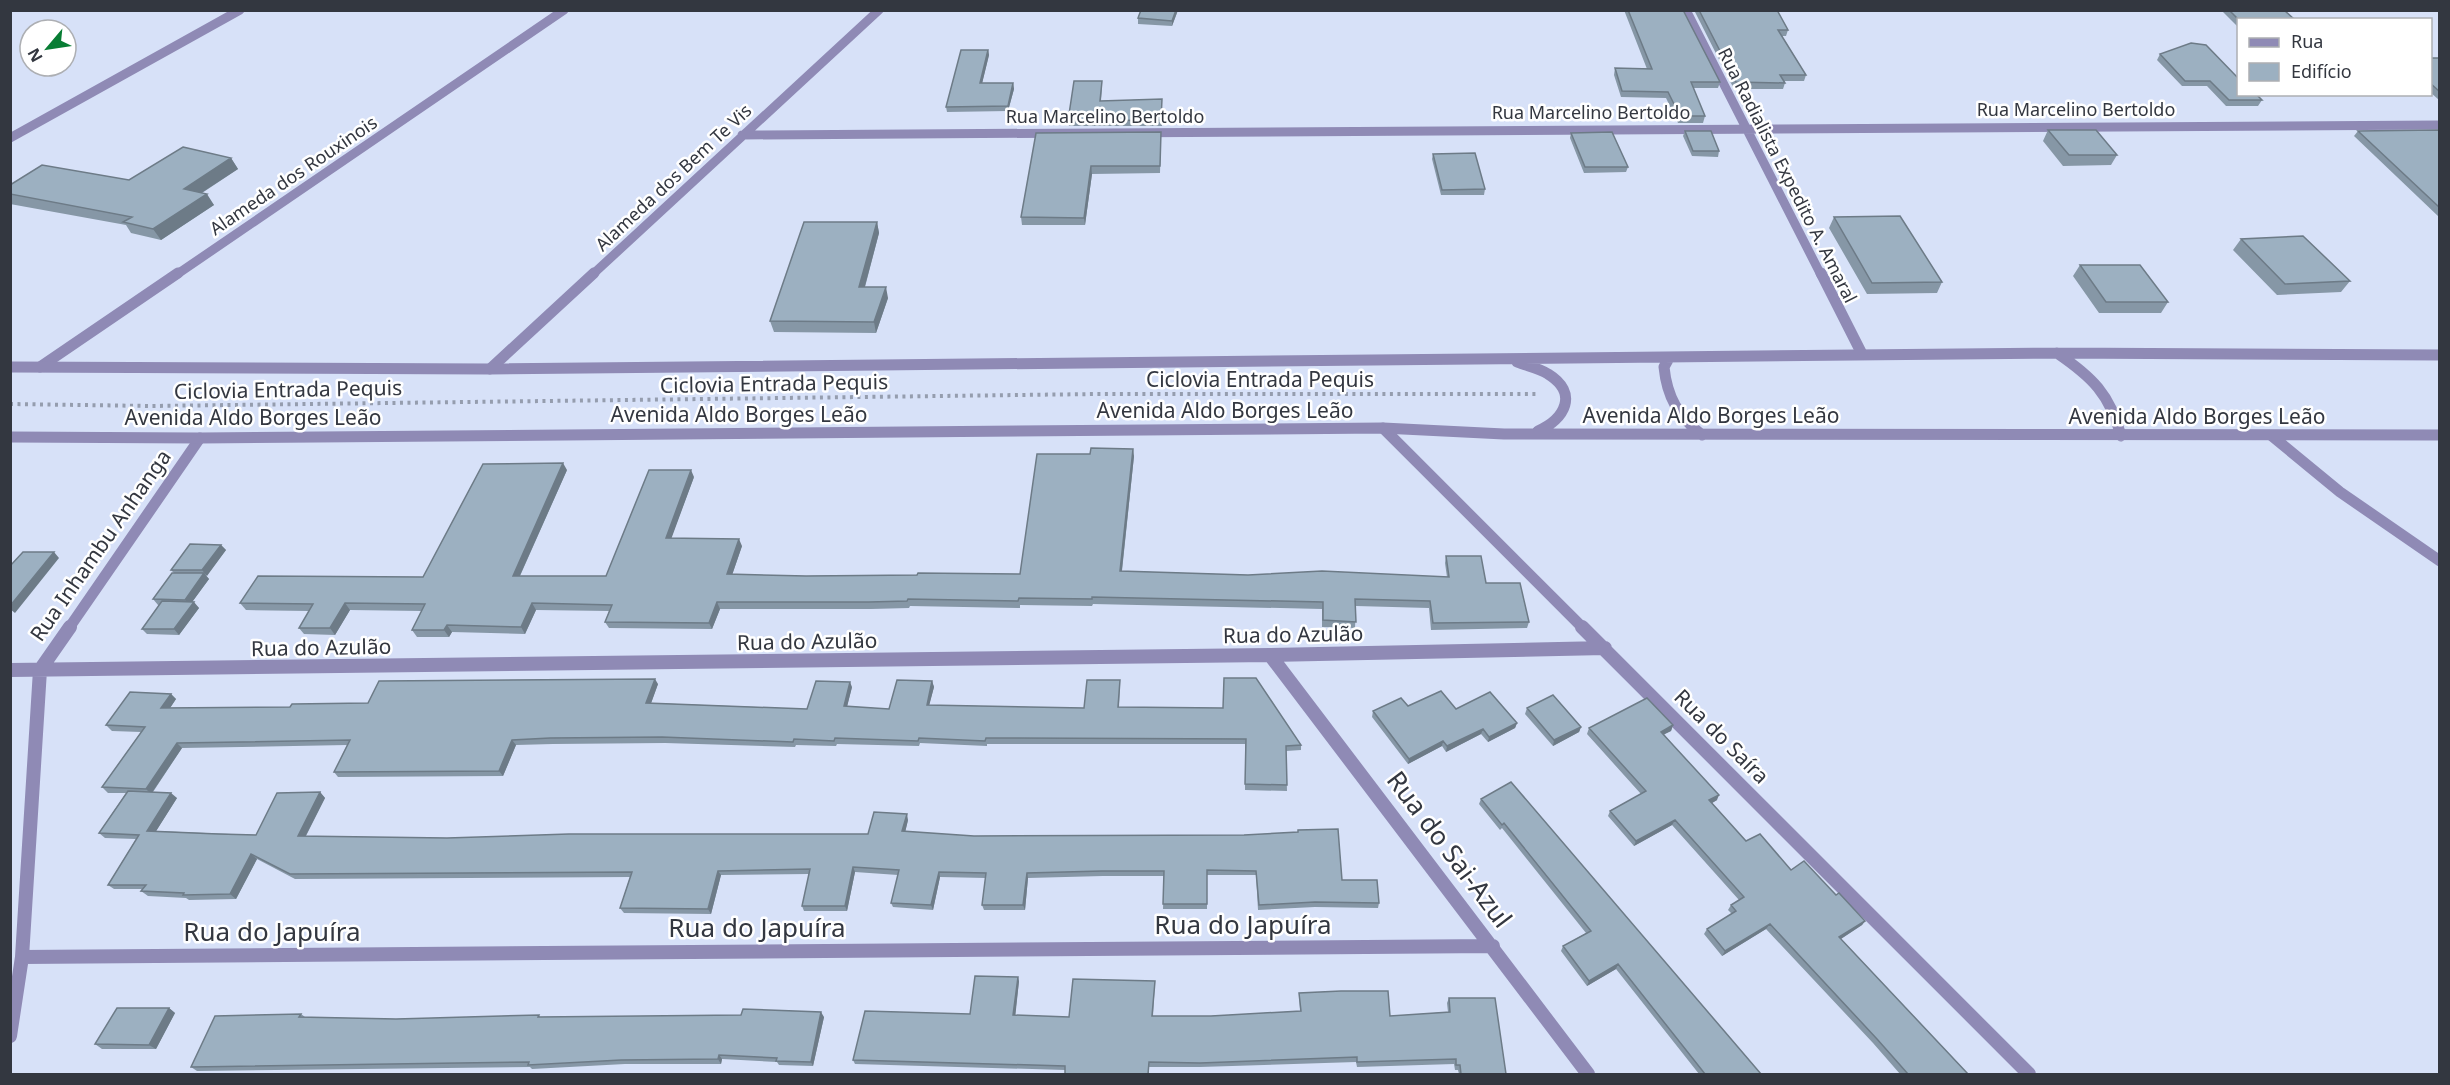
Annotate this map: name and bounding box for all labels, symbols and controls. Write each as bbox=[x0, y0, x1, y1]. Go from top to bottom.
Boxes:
north arrow bbox=[18, 18, 78, 78]
legend bbox=[2237, 18, 2432, 96]
text: Rua bbox=[2291, 29, 2323, 53]
street label: Rua Radialista Expedito A. Amaral bbox=[1713, 43, 1863, 307]
text: N bbox=[22, 44, 48, 66]
text: Edifício bbox=[2291, 59, 2352, 83]
street label: Rua Marcelino Bertoldo bbox=[1977, 97, 2175, 121]
street label: Alameda dos Bem Te Vis bbox=[590, 98, 756, 256]
street label: Rua Marcelino Bertoldo bbox=[1492, 100, 1690, 124]
street label: Rua Marcelino Bertoldo bbox=[1006, 104, 1204, 128]
street label: Alameda dos Rouxinois bbox=[205, 110, 381, 240]
street label: Ciclovia Entrada Pequis bbox=[1146, 365, 1374, 393]
street label: Ciclovia Entrada Pequis bbox=[660, 367, 888, 399]
street label: Ciclovia Entrada Pequis bbox=[174, 373, 402, 405]
street label: Avenida Aldo Borges Leão bbox=[1097, 396, 1353, 424]
street label: Avenida Aldo Borges Leão bbox=[611, 400, 867, 428]
street label: Avenida Aldo Borges Leão bbox=[1583, 401, 1839, 429]
street label: Avenida Aldo Borges Leão bbox=[2069, 402, 2325, 430]
street label: Avenida Aldo Borges Leão bbox=[125, 403, 381, 431]
street label: Rua Inhambu Anhanga bbox=[23, 444, 177, 646]
street label: Rua do Azulão bbox=[1222, 619, 1364, 649]
street label: Rua do Azulão bbox=[736, 626, 878, 656]
street label: Rua do Azulão bbox=[250, 632, 392, 662]
street label: Rua do Saíra bbox=[1669, 683, 1775, 789]
street label: Rua do Sai-Azul bbox=[1379, 763, 1521, 935]
street label: Rua do Japuíra bbox=[1154, 906, 1332, 942]
street label: Rua do Japuíra bbox=[668, 909, 846, 945]
street label: Rua do Japuíra bbox=[183, 913, 361, 949]

